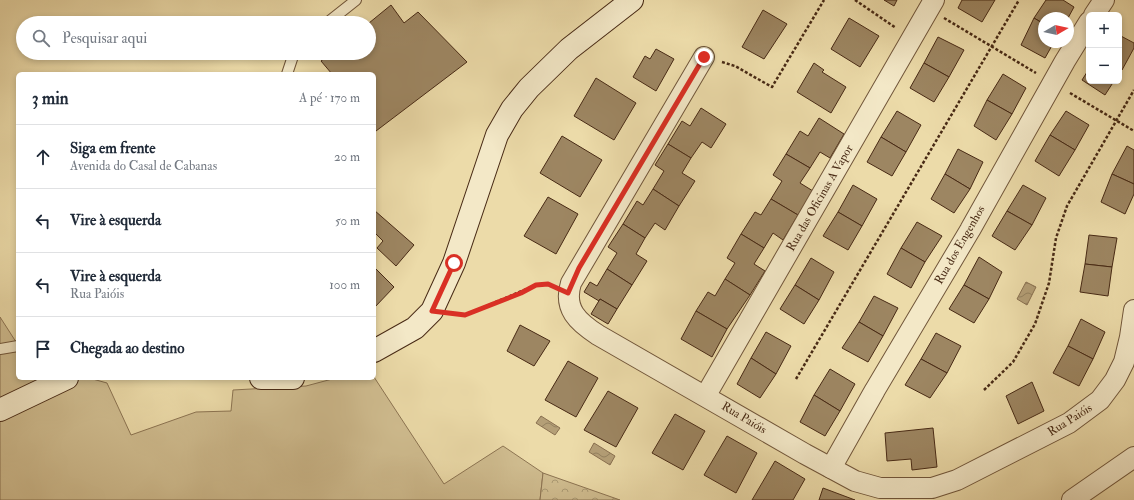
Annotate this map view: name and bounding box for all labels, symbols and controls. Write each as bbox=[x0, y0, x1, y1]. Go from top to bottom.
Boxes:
north arrow bbox=[1038, 12, 1074, 48]
map controls bbox=[1086, 12, 1122, 84]
button: + bbox=[1086, 12, 1122, 48]
search box bbox=[16, 16, 376, 60]
icon: search bbox=[30, 27, 52, 49]
text: Pesquisar aqui bbox=[62, 29, 147, 48]
route end bbox=[695, 48, 713, 66]
button: − bbox=[1086, 48, 1122, 84]
text: 3 min bbox=[32, 88, 69, 109]
text: A pé · 170 m bbox=[299, 90, 360, 106]
text: Siga em frente bbox=[70, 139, 156, 158]
street label: Rua das Oficinas A Vapor bbox=[783, 142, 857, 254]
icon: ahead bbox=[32, 146, 54, 168]
text: 20 m bbox=[334, 149, 360, 165]
text: Avenida do Casal de Cabanas bbox=[70, 158, 217, 174]
street label: Rua dos Engenhos bbox=[931, 203, 989, 287]
icon: left bbox=[32, 210, 54, 232]
text: Vire à esquerda bbox=[70, 211, 161, 230]
text: 50 m bbox=[335, 213, 360, 229]
route start bbox=[445, 254, 463, 272]
text: Vire à esquerda bbox=[70, 267, 161, 286]
icon: left bbox=[32, 274, 54, 296]
text: 100 m bbox=[329, 277, 360, 293]
text: Rua Paióis bbox=[70, 286, 124, 302]
icon: arrive bbox=[32, 338, 54, 360]
text: Chegada ao destino bbox=[70, 339, 185, 358]
street label: Rua Paióis bbox=[719, 399, 769, 437]
street label: Rua Paióis bbox=[1045, 400, 1095, 440]

